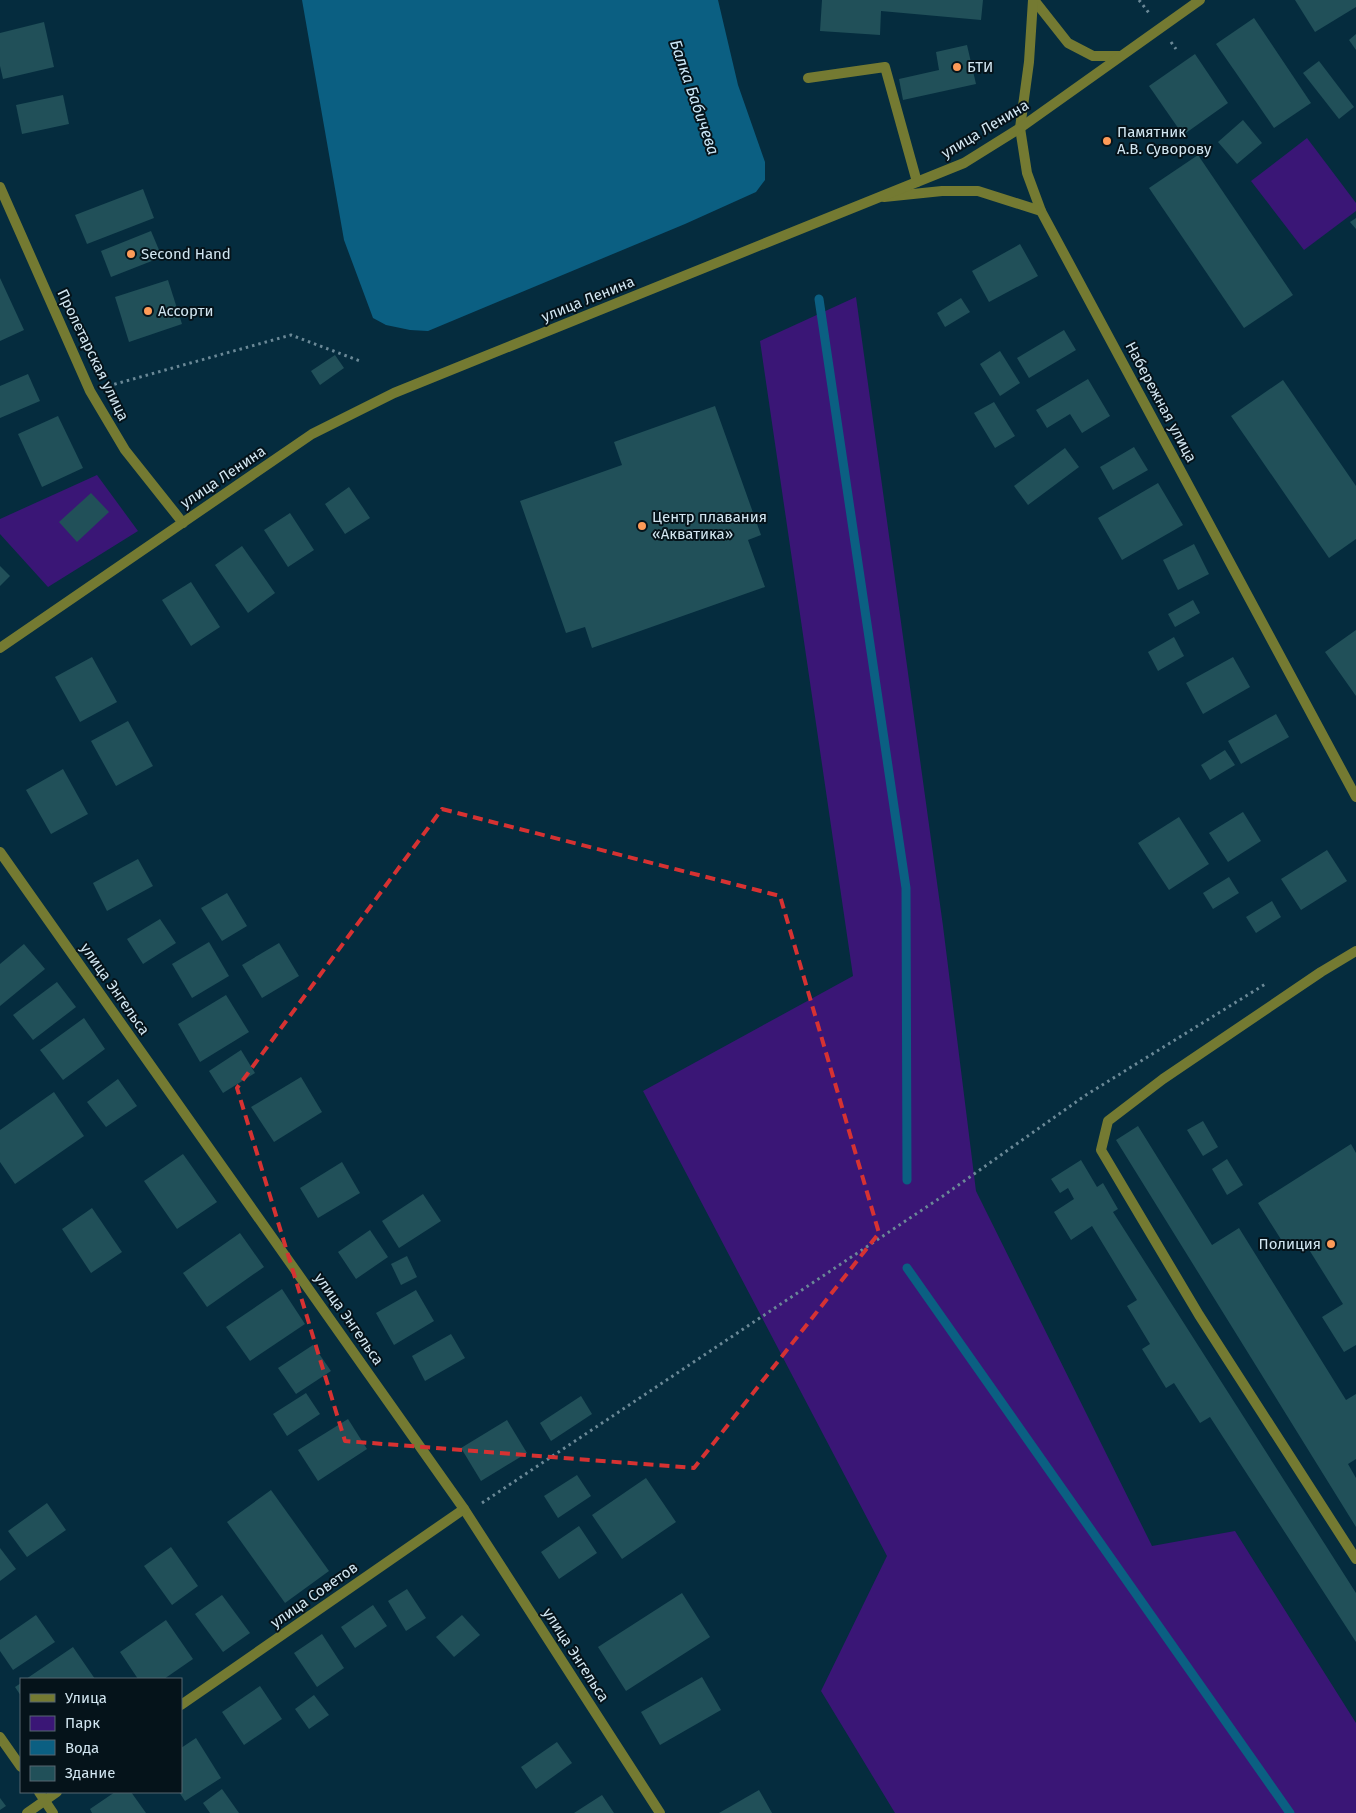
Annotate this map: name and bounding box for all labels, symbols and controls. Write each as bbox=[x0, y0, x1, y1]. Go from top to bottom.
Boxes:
water label: Балка Бабичева bbox=[666, 37, 723, 157]
place label: БТИ bbox=[967, 58, 993, 76]
marker: БТИ bbox=[951, 61, 963, 73]
street label: улица Ленина bbox=[938, 96, 1032, 162]
place label: Памятник А.В. Суворову bbox=[1117, 123, 1212, 158]
marker: Памятник А.В. Суворову bbox=[1101, 135, 1113, 147]
place label: Second Hand bbox=[141, 245, 231, 263]
marker: Second Hand bbox=[125, 248, 137, 260]
street label: улица Ленина bbox=[539, 272, 637, 326]
street label: Пролетарская улица bbox=[53, 286, 133, 424]
place label: Ассорти bbox=[158, 302, 213, 320]
marker: Ассорти bbox=[142, 305, 154, 317]
street label: Набережная улица bbox=[1122, 339, 1200, 465]
street label: улица Ленина bbox=[177, 442, 269, 512]
place label: Центр плавания «Акватика» bbox=[652, 508, 767, 543]
marker: Центр плавания «Акватика» bbox=[636, 520, 648, 532]
street label: улица Энгельса bbox=[77, 939, 153, 1039]
place label: Полиция bbox=[1259, 1235, 1321, 1253]
marker: Полиция bbox=[1325, 1238, 1337, 1250]
street label: улица Энгельса bbox=[311, 1269, 387, 1369]
street label: улица Советов bbox=[267, 1558, 361, 1632]
street label: улица Энгельса bbox=[539, 1605, 613, 1705]
legend bbox=[20, 1678, 182, 1793]
text: Улица bbox=[65, 1689, 107, 1707]
text: Парк bbox=[65, 1714, 100, 1732]
text: Вода bbox=[65, 1739, 99, 1757]
text: Здание bbox=[65, 1764, 115, 1782]

